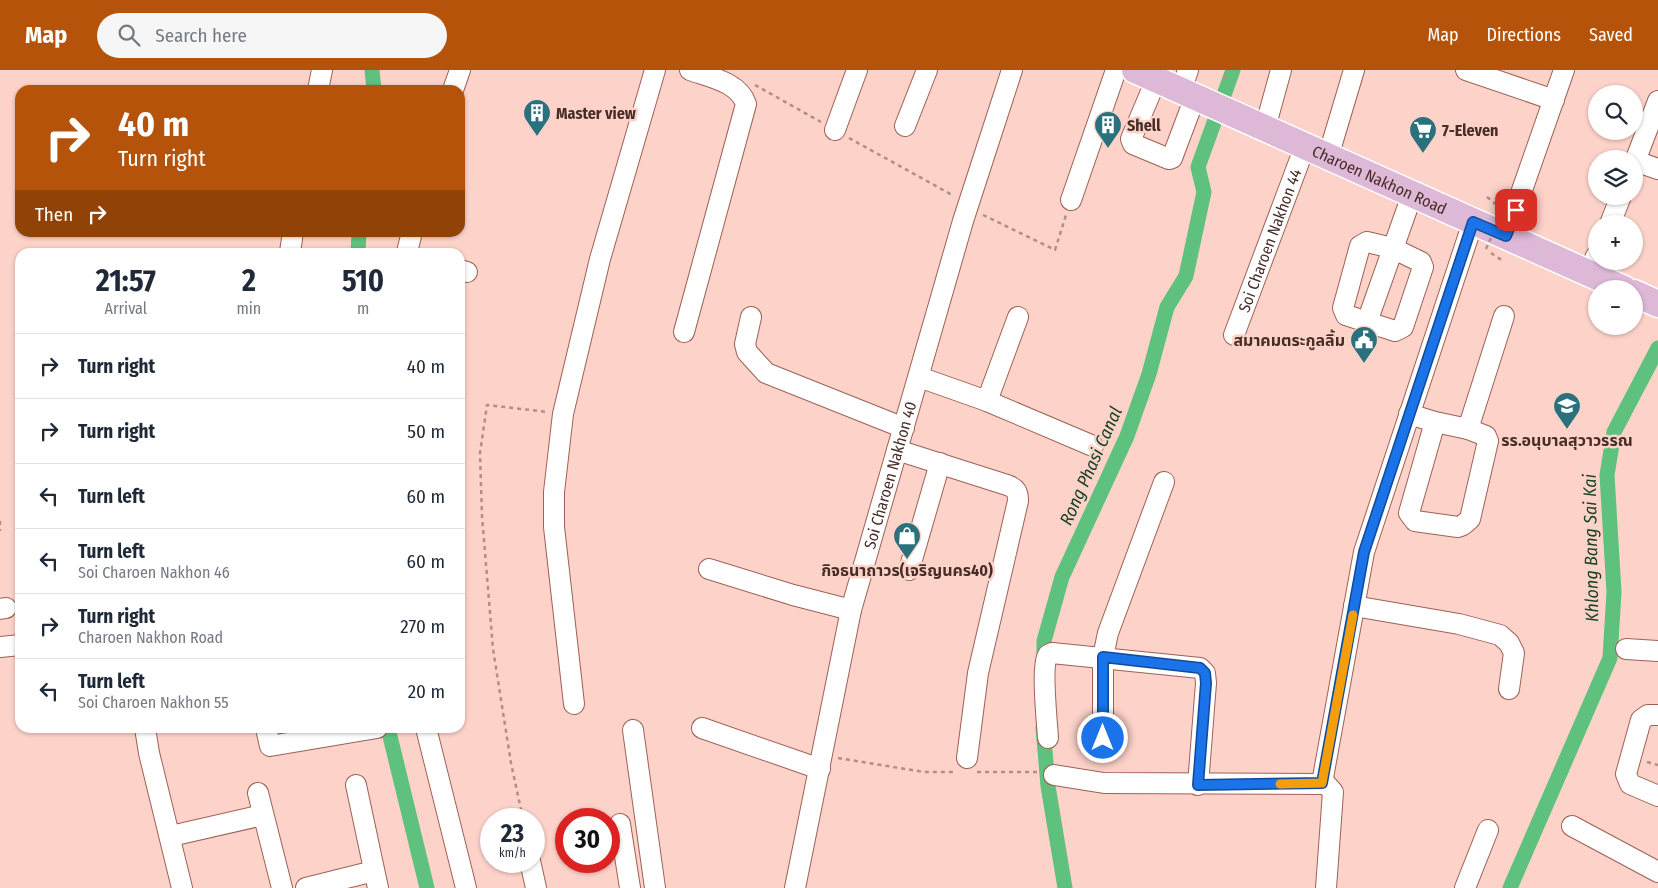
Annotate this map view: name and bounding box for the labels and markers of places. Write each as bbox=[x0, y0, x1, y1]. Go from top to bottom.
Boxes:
building icon: Master view bbox=[522, 98, 552, 137]
place label: Master view bbox=[556, 104, 636, 123]
building icon: Shell bbox=[1093, 110, 1123, 149]
supermarket icon: 7-Eleven bbox=[1408, 115, 1438, 154]
place label: Shell bbox=[1127, 116, 1161, 135]
place label: 7-Eleven bbox=[1442, 121, 1498, 140]
pin bbox=[1495, 189, 1537, 231]
public building icon: สมาคมตระกูลลิ้ม bbox=[1349, 325, 1379, 364]
place label: สมาคมตระกูลลิ้ม bbox=[1233, 329, 1345, 351]
school or university icon: รร.อนุบาลสุวาวรรณ bbox=[1552, 391, 1582, 430]
place label: รร.อนุบาลสุวาวรรณ bbox=[1501, 431, 1633, 450]
shop icon: กิจธนาถาวร(เจริญนคร40) bbox=[892, 521, 922, 560]
place label: กิจธนาถาวร(เจริญนคร40) bbox=[821, 561, 993, 580]

